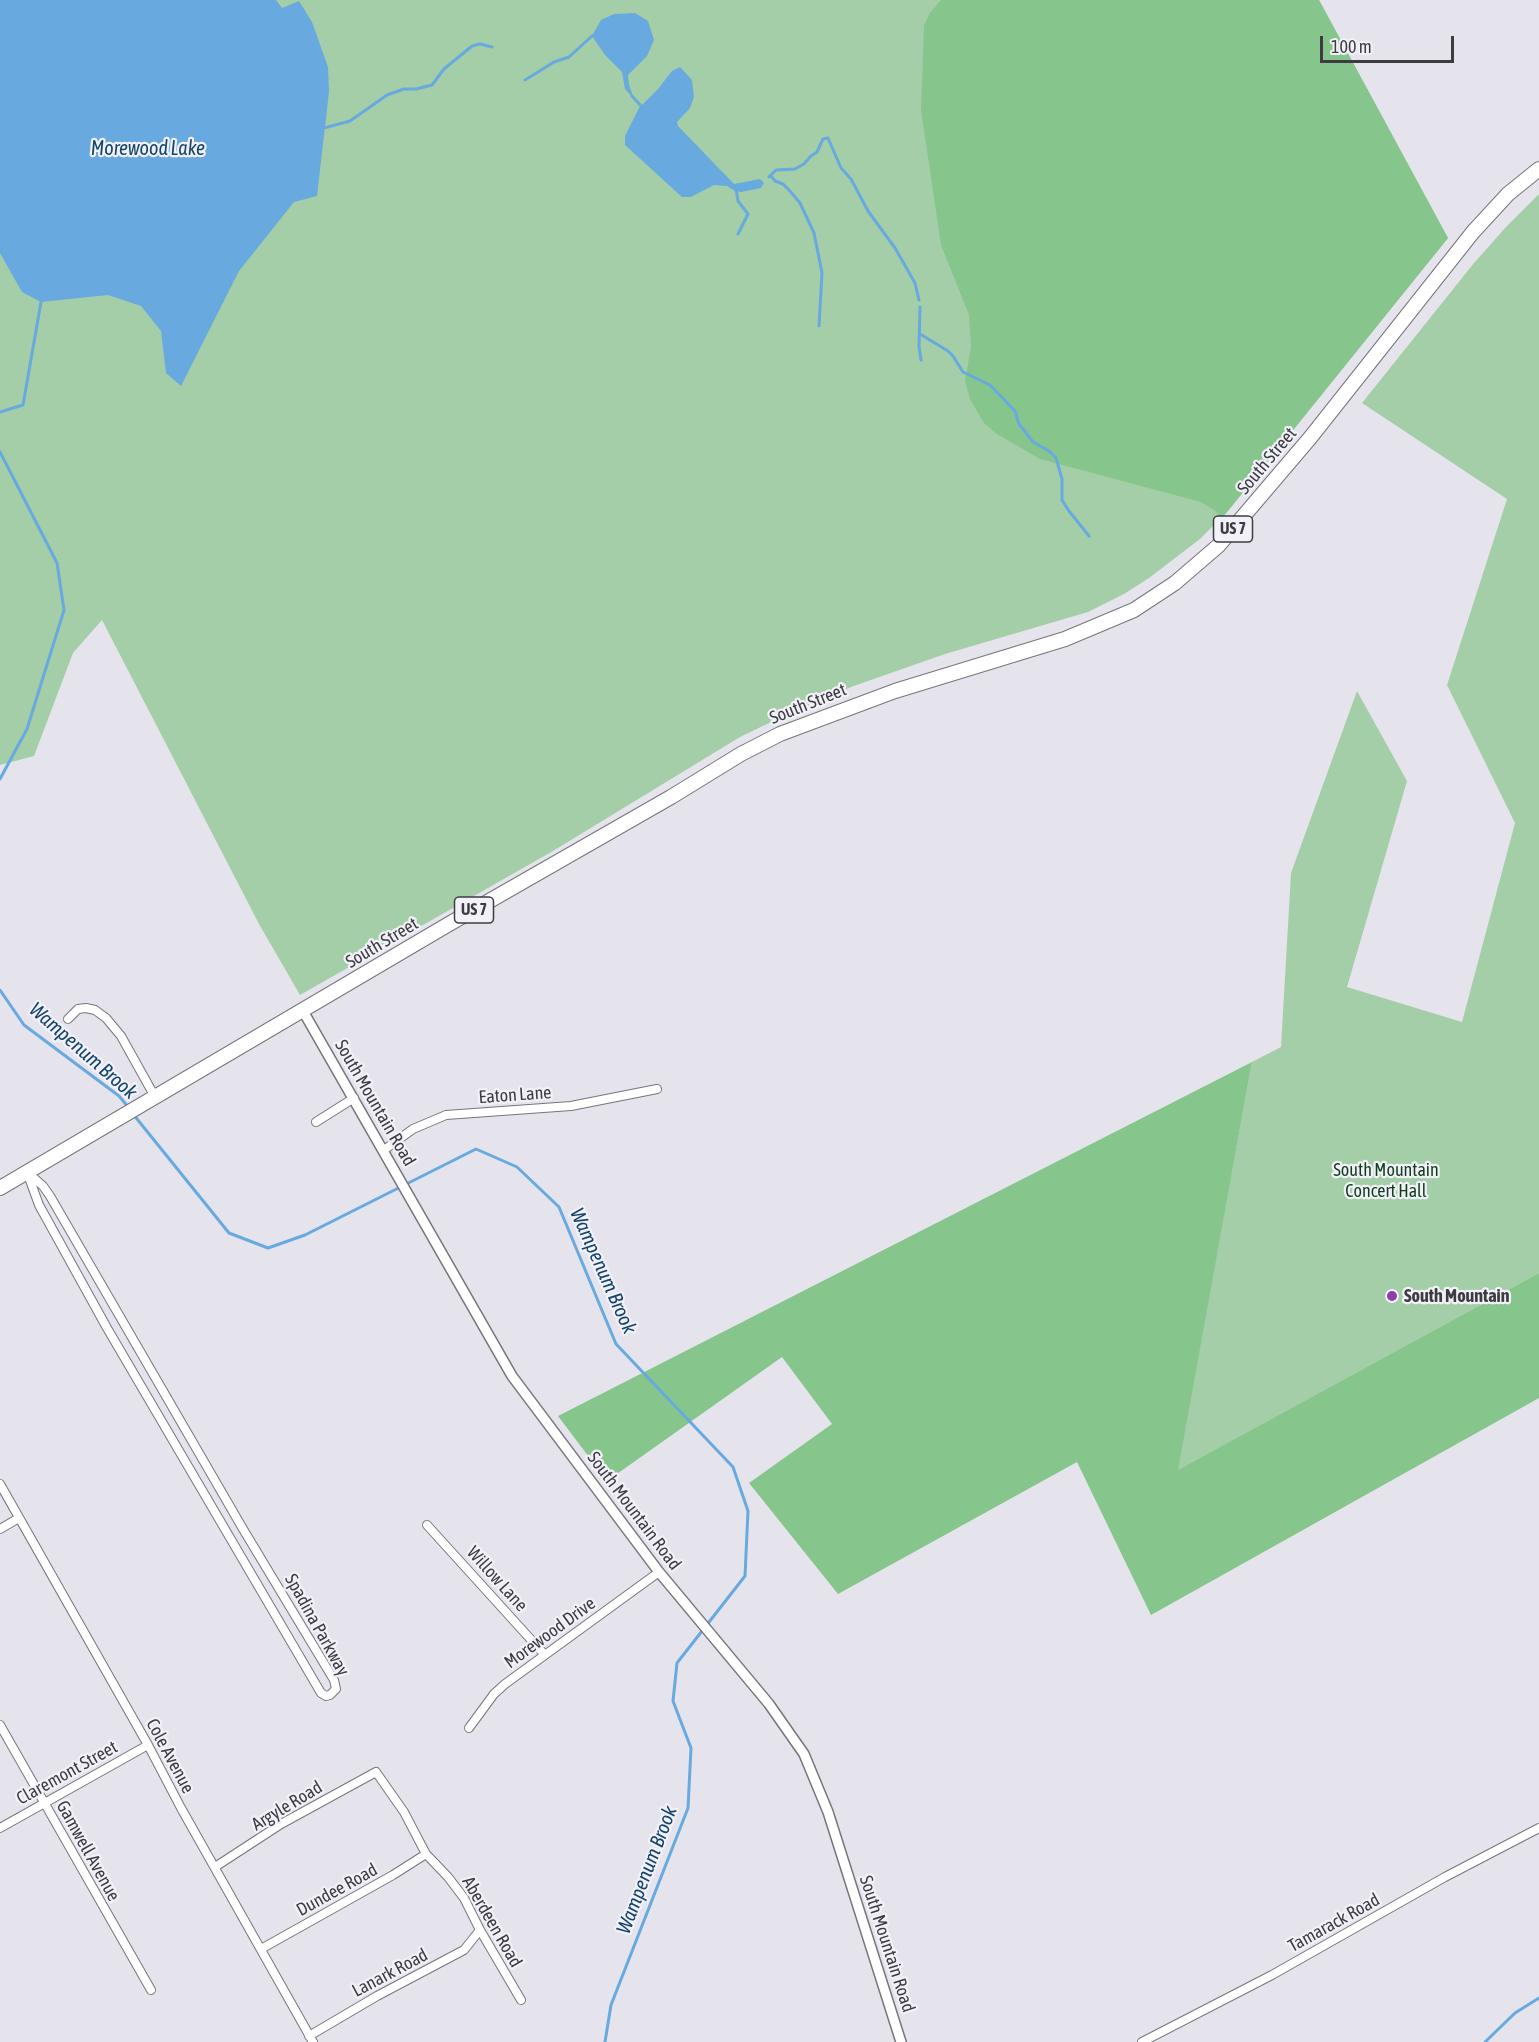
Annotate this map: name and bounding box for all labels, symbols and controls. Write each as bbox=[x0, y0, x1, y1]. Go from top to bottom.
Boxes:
scale bar bbox=[1323, 24, 1456, 62]
text: 100 m bbox=[1331, 36, 1372, 57]
water label: Morewood Lake bbox=[91, 137, 205, 161]
street label: South Street bbox=[1233, 423, 1301, 499]
road number: US 7 bbox=[1214, 516, 1252, 542]
street label: South Street bbox=[767, 679, 849, 729]
road number: US 7 bbox=[454, 897, 494, 923]
street label: South Street bbox=[342, 913, 422, 973]
water label: Wampenum Brook bbox=[24, 998, 142, 1104]
street label: South Mountain Road bbox=[330, 1036, 420, 1170]
street label: Eaton Lane bbox=[478, 1082, 552, 1108]
park label: South Mountain Concert Hall bbox=[1333, 1159, 1439, 1202]
water label: Wampenum Brook bbox=[565, 1204, 641, 1338]
place label: South Mountain bbox=[1404, 1285, 1509, 1307]
marker: South Mountain bbox=[1385, 1289, 1399, 1303]
street label: South Mountain Road bbox=[583, 1448, 685, 1574]
street label: Willow Lane bbox=[462, 1542, 532, 1616]
street label: Spadina Parkway bbox=[280, 1570, 354, 1680]
street label: Morewood Drive bbox=[500, 1593, 600, 1673]
street label: Cole Avenue bbox=[141, 1715, 199, 1797]
street label: Claremont Street bbox=[13, 1736, 121, 1810]
street label: Argyle Road bbox=[248, 1777, 326, 1835]
street label: Gamwell Avenue bbox=[52, 1797, 124, 1905]
water label: Wampenum Brook bbox=[612, 1803, 682, 1937]
street label: Dundee Road bbox=[293, 1859, 381, 1921]
street label: Aberdeen Road bbox=[457, 1873, 527, 1971]
street label: South Mountain Road bbox=[855, 1873, 919, 2015]
street label: Tamarack Road bbox=[1285, 1889, 1383, 1957]
street label: Lanark Road bbox=[349, 1944, 431, 2002]

